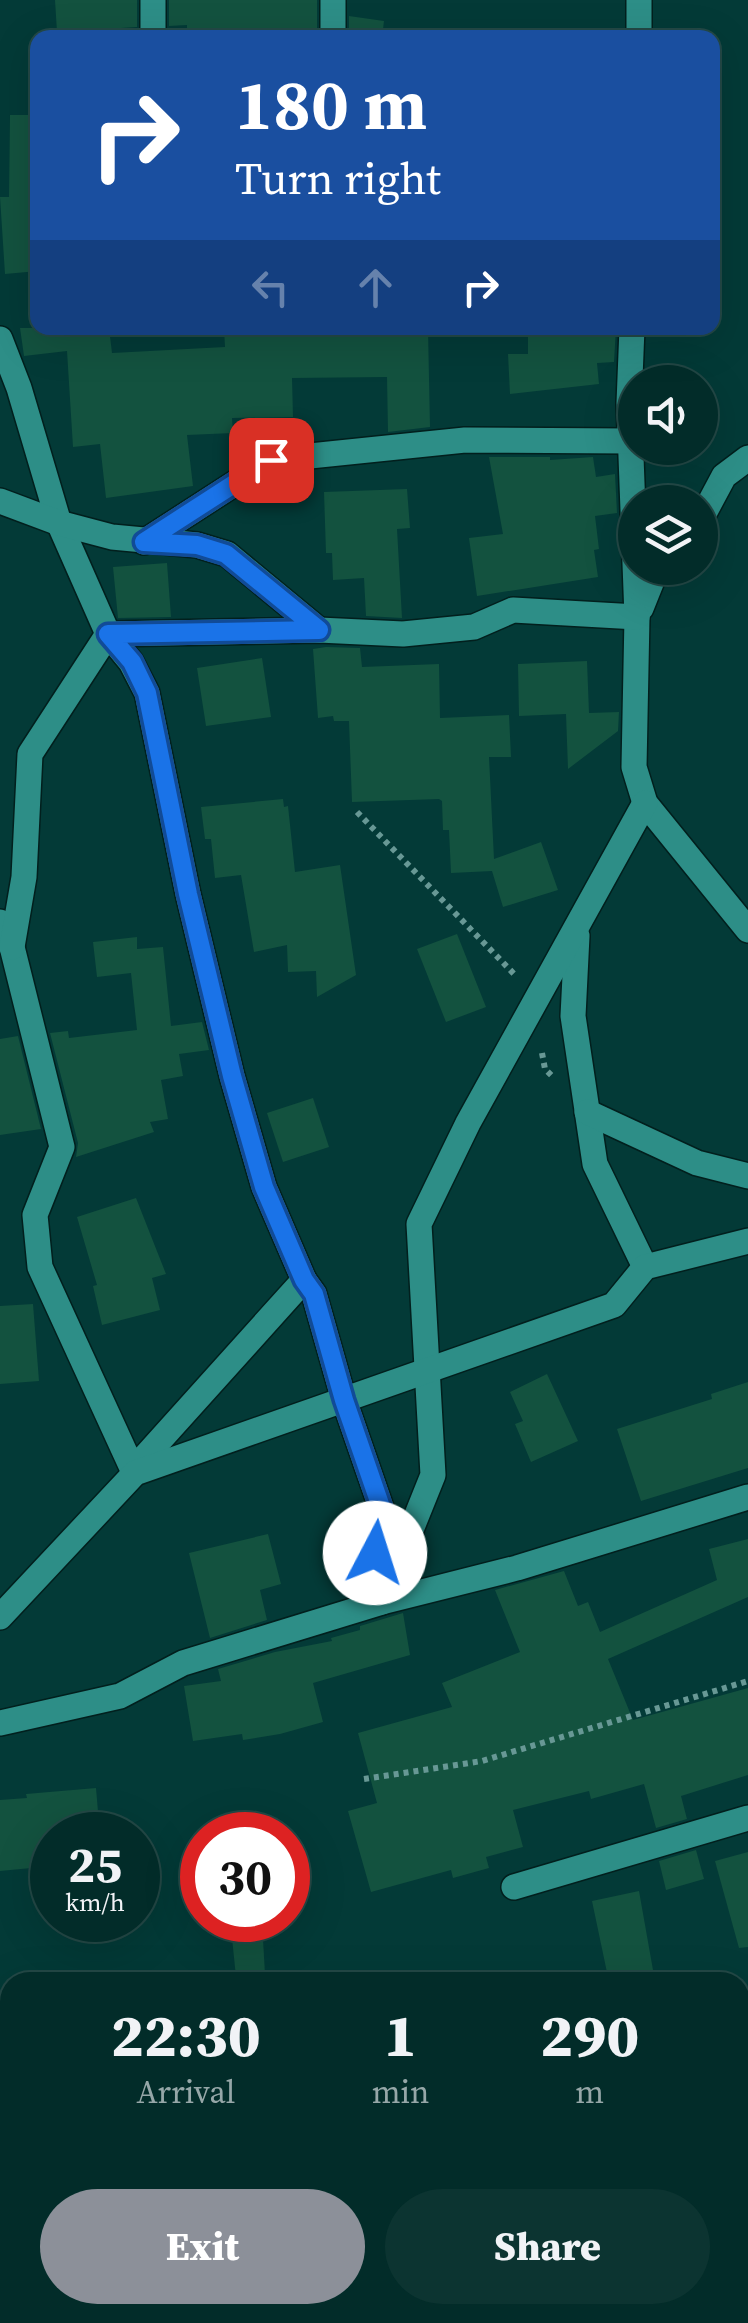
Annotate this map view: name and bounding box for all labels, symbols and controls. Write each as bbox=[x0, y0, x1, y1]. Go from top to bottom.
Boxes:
text: 180 m bbox=[235, 56, 427, 152]
icon: right bbox=[70, 70, 200, 200]
text: Turn right bbox=[235, 147, 441, 209]
icon: left bbox=[243, 260, 298, 315]
icon: ahead bbox=[348, 260, 403, 315]
icon: right bbox=[453, 260, 508, 315]
map controls bbox=[618, 365, 718, 585]
button: sound bbox=[618, 365, 718, 465]
pin bbox=[229, 418, 314, 503]
icon: arrive bbox=[244, 433, 299, 488]
button: layers bbox=[618, 485, 718, 585]
position arrow bbox=[323, 1501, 427, 1605]
speed limit sign: 30 bbox=[180, 1812, 310, 1942]
text: 25 bbox=[68, 1830, 122, 1899]
text: km/h bbox=[65, 1885, 125, 1919]
text: 22:30 bbox=[111, 1994, 261, 2076]
text: 1 bbox=[384, 1994, 417, 2076]
text: 290 bbox=[540, 1994, 639, 2076]
text: Arrival bbox=[136, 2070, 235, 2114]
text: min bbox=[372, 2070, 429, 2114]
text: m bbox=[575, 2070, 604, 2114]
button: Exit bbox=[40, 2189, 365, 2304]
button: Share bbox=[385, 2189, 710, 2304]

